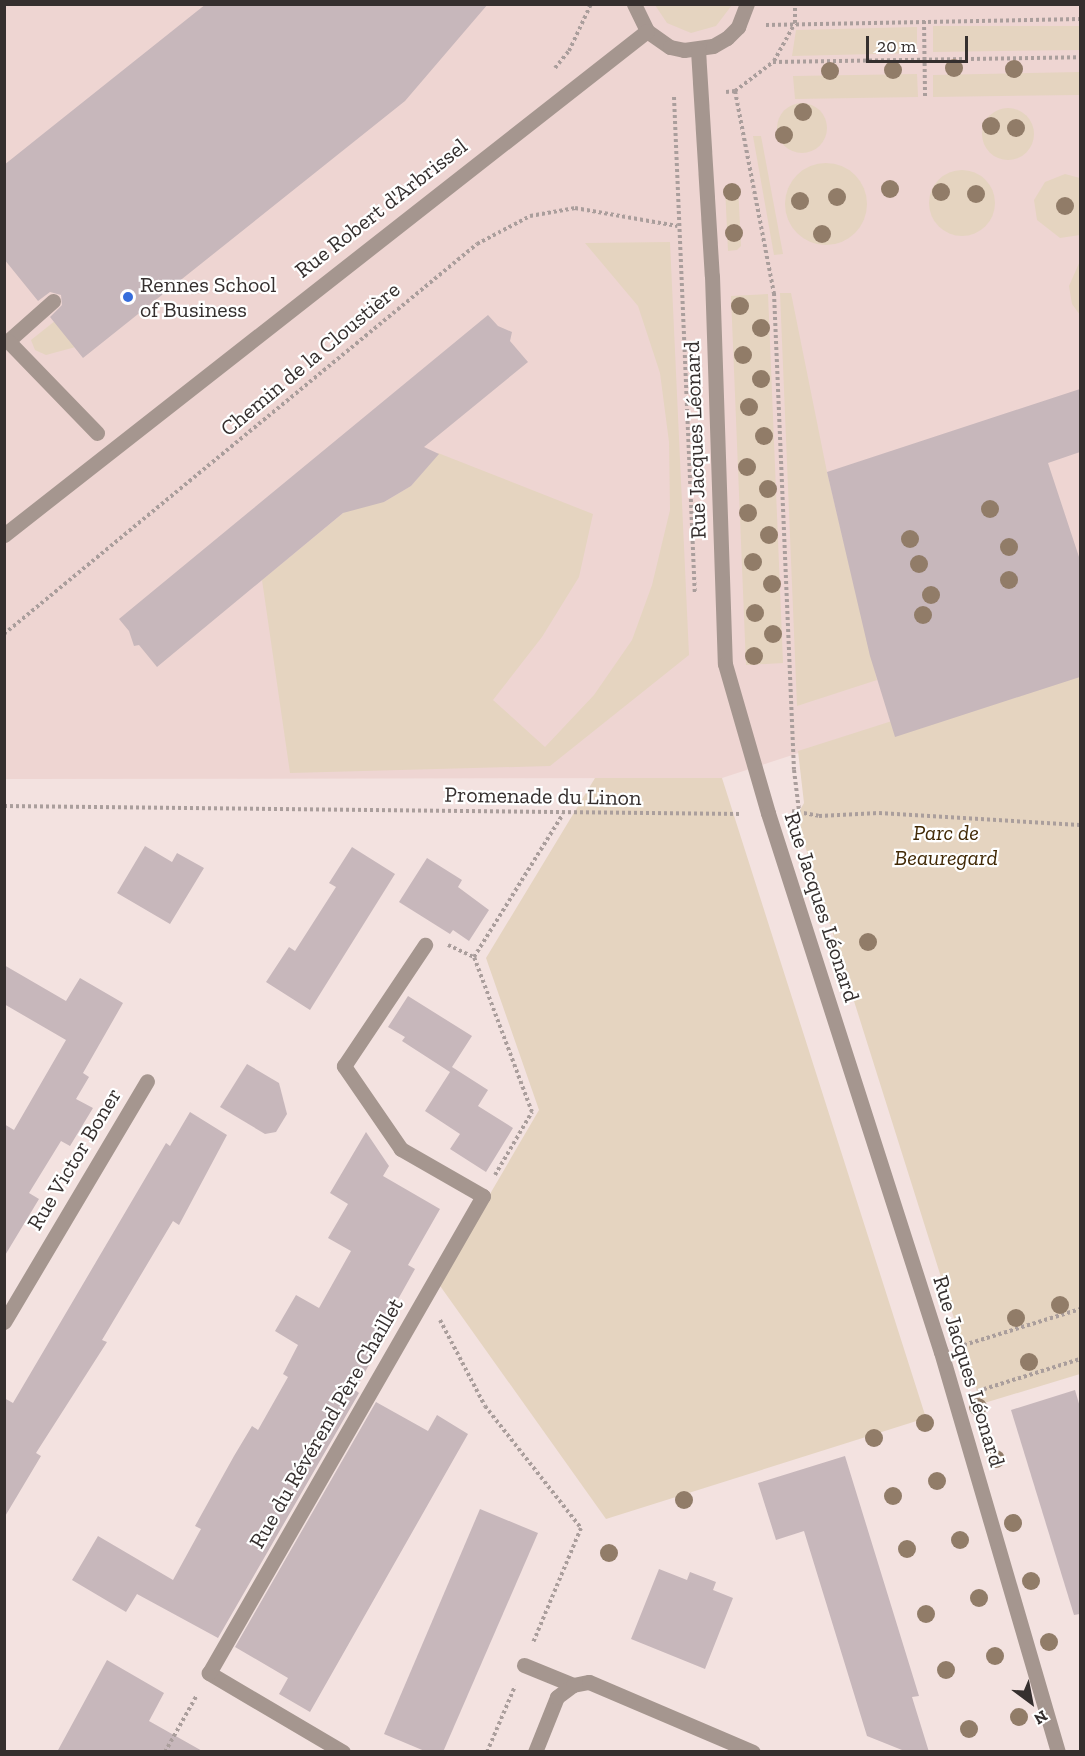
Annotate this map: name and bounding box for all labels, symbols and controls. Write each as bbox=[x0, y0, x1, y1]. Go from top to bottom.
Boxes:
scale bar bbox=[869, 24, 971, 62]
text: 20 m bbox=[877, 35, 916, 57]
street label: Rue Robert d'Arbrissel bbox=[290, 133, 472, 283]
place label: Rennes School of Business bbox=[140, 271, 276, 322]
street label: Chemin de la Cloustière bbox=[215, 276, 405, 442]
marker: Rennes School of Business bbox=[121, 290, 135, 304]
street label: Rue Jacques Léonard bbox=[678, 340, 712, 540]
street label: Promenade du Linon bbox=[444, 781, 642, 811]
street label: Rue Jacques Léonard bbox=[779, 808, 865, 1006]
park label: Parc de Beauregard bbox=[894, 819, 998, 870]
street label: Rue Victor Boner bbox=[21, 1083, 127, 1235]
street label: Rue Jacques Léonard bbox=[927, 1272, 1011, 1470]
street label: Rue du Révérend Père Chaillet bbox=[243, 1293, 409, 1553]
north arrow bbox=[1001, 1672, 1061, 1732]
text: N bbox=[1031, 1706, 1051, 1729]

